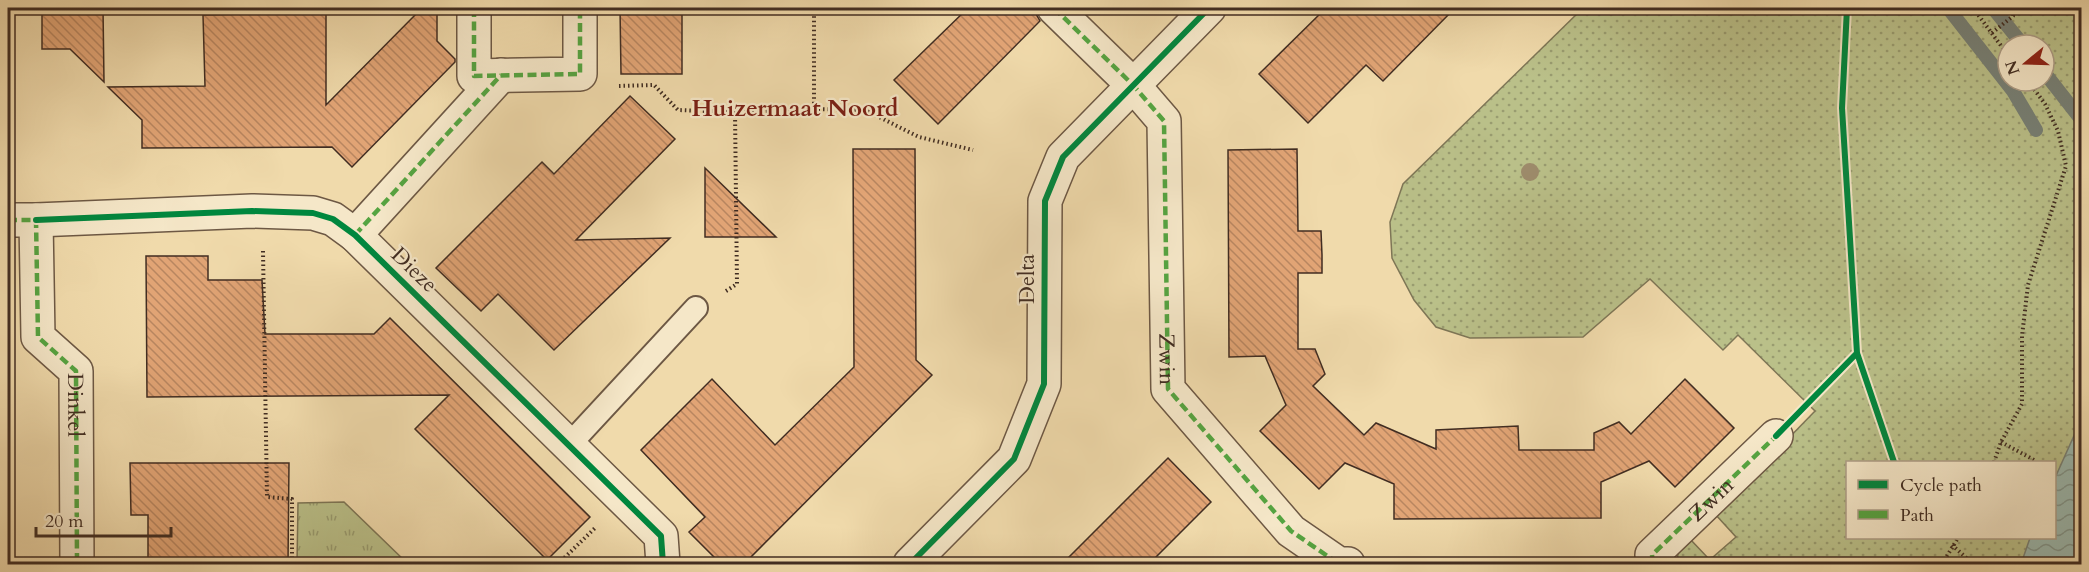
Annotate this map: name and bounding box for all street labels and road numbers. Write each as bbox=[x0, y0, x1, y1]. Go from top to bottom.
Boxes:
street label: Dieze bbox=[385, 240, 444, 299]
street label: Delta bbox=[1012, 254, 1042, 304]
street label: Zwin bbox=[1151, 333, 1182, 386]
street label: Dinkel bbox=[60, 373, 90, 437]
street label: Zwin bbox=[1682, 471, 1741, 529]

